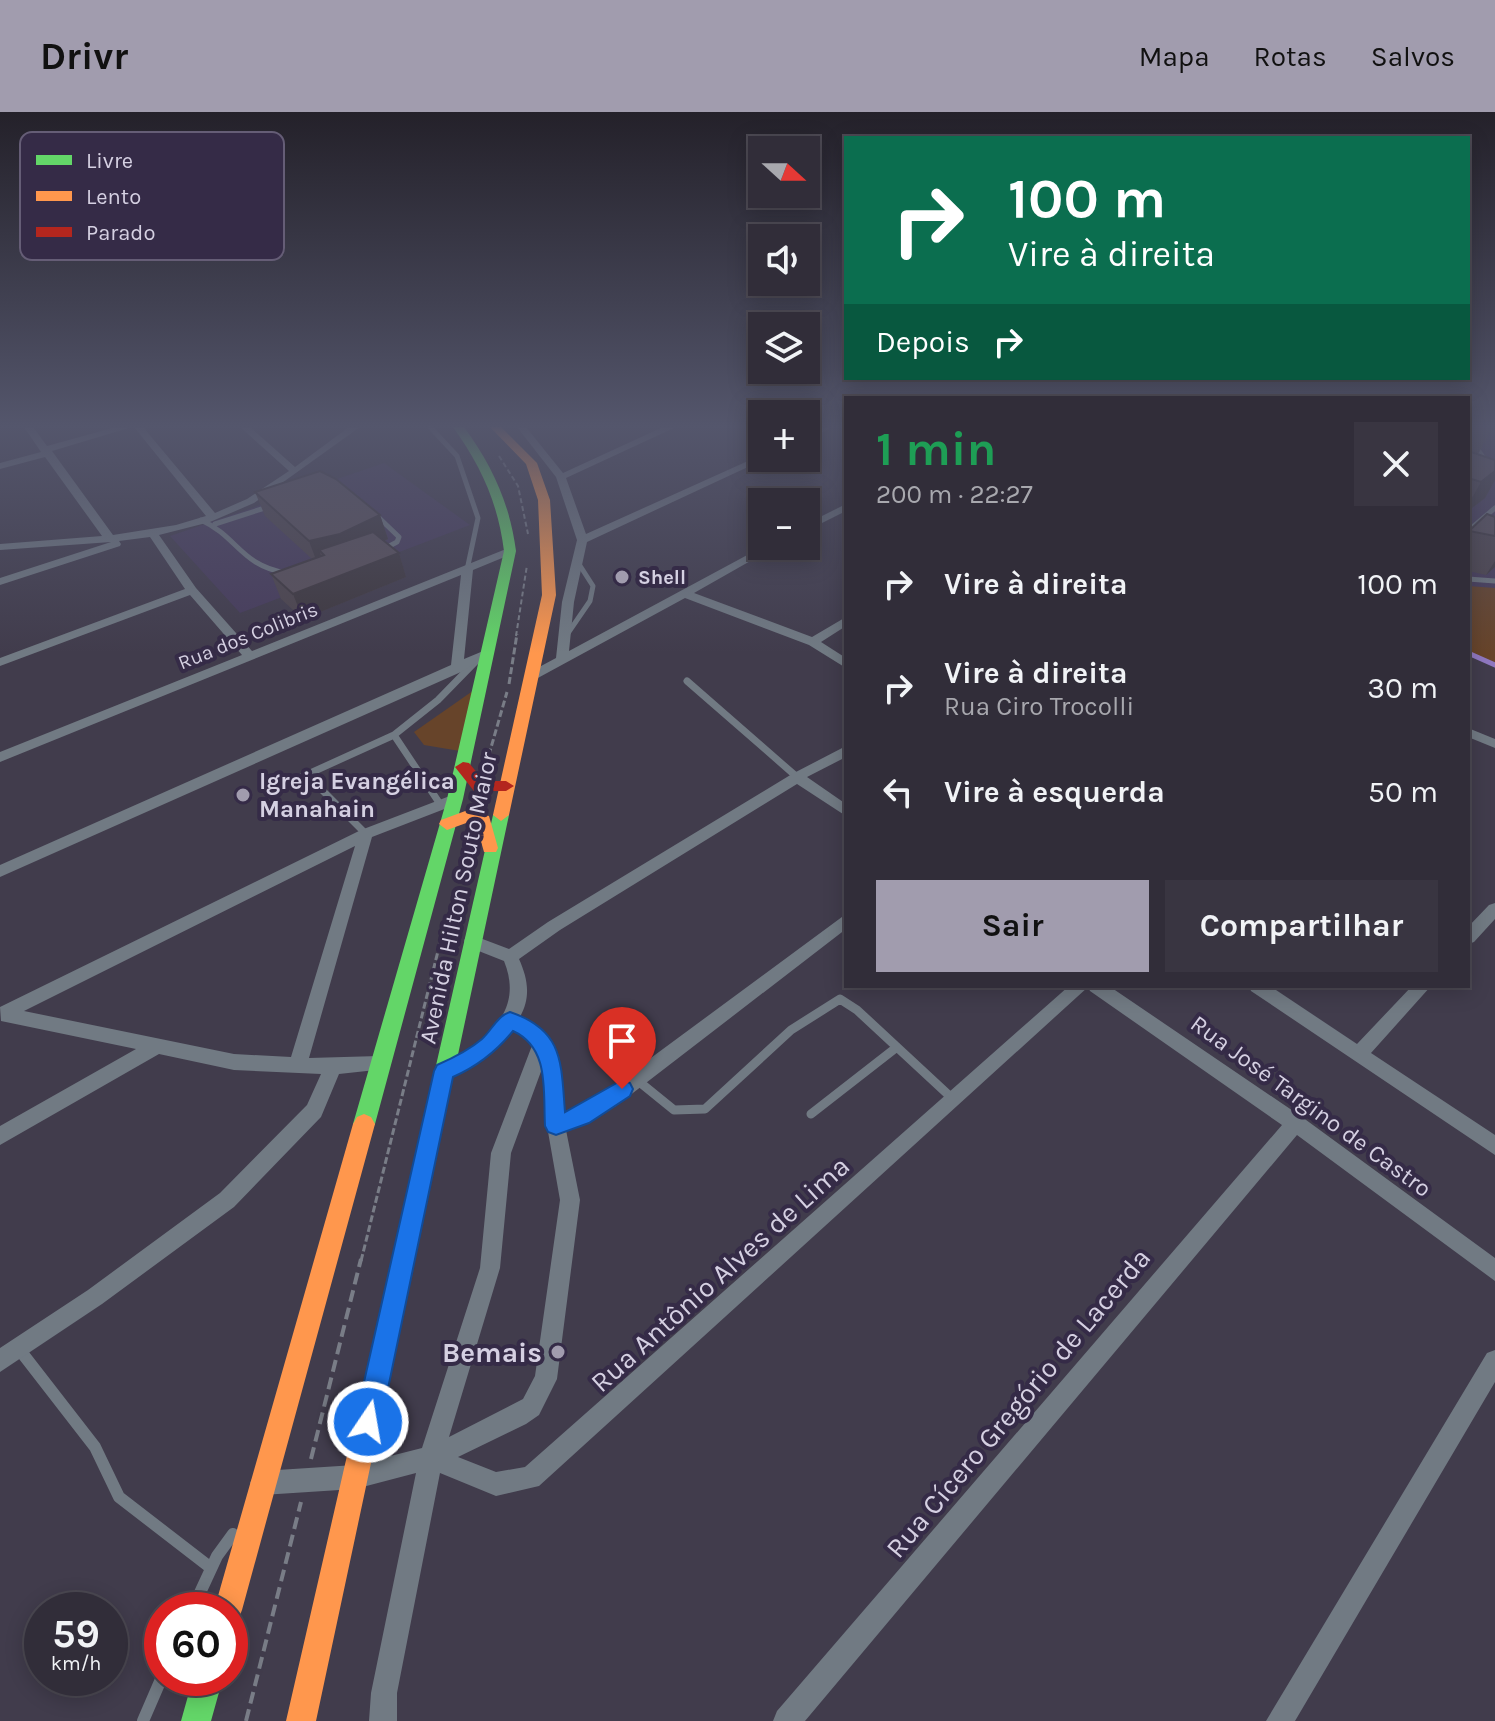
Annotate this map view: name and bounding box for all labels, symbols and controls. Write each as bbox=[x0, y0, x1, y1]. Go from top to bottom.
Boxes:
text: Drivr bbox=[40, 34, 128, 79]
text: Mapa bbox=[1139, 40, 1210, 73]
text: Rotas bbox=[1254, 40, 1327, 73]
text: Salvos bbox=[1371, 40, 1455, 73]
legend bbox=[20, 132, 284, 260]
north arrow bbox=[748, 136, 820, 208]
map controls bbox=[748, 136, 820, 560]
text: Livre bbox=[86, 148, 133, 174]
text: 100 m bbox=[1008, 166, 1166, 231]
icon: right bbox=[876, 168, 980, 272]
text: Lento bbox=[86, 184, 141, 210]
text: Parado bbox=[86, 220, 155, 246]
button: sound bbox=[748, 224, 820, 296]
text: Vire à direita bbox=[1008, 233, 1215, 275]
button: layers bbox=[748, 312, 820, 384]
icon: right bbox=[986, 320, 1030, 364]
text: Depois bbox=[876, 324, 970, 360]
button: + bbox=[748, 400, 820, 472]
text: 1 min bbox=[876, 421, 996, 477]
button: close bbox=[1354, 422, 1438, 506]
text: 200 m · 22:27 bbox=[876, 479, 1033, 510]
button: − bbox=[748, 488, 820, 560]
icon: right bbox=[876, 562, 920, 606]
place label: Shell bbox=[638, 566, 686, 589]
text: Vire à direita bbox=[944, 566, 1127, 602]
text: 100 m bbox=[1357, 566, 1438, 602]
marker: Shell bbox=[613, 568, 631, 586]
street label: Rua dos Colibris bbox=[175, 598, 321, 674]
text: Vire à direita bbox=[944, 655, 1127, 691]
icon: right bbox=[876, 666, 920, 710]
text: 30 m bbox=[1367, 670, 1438, 706]
text: Rua Ciro Trocolli bbox=[944, 691, 1134, 722]
street label: Avenida Hilton Souto Maior bbox=[413, 749, 503, 1046]
place label: Igreja Evangélica Manahain bbox=[259, 767, 455, 823]
icon: left bbox=[876, 770, 920, 814]
text: Vire à esquerda bbox=[944, 774, 1165, 810]
text: 50 m bbox=[1368, 774, 1438, 810]
marker: Igreja Evangélica Manahain bbox=[234, 786, 252, 804]
button: Sair bbox=[876, 880, 1149, 972]
button: Compartilhar bbox=[1165, 880, 1438, 972]
pin bbox=[588, 1007, 656, 1089]
street label: Rua José Targino de Castro bbox=[1185, 1009, 1437, 1203]
icon: arrive bbox=[600, 1019, 644, 1063]
street label: Rua Antônio Alves de Lima bbox=[584, 1149, 856, 1399]
street label: Rua Cícero Gregório de Lacerda bbox=[879, 1242, 1157, 1564]
place label: Bemais bbox=[442, 1336, 542, 1369]
marker: Bemais bbox=[549, 1343, 567, 1361]
position arrow bbox=[326, 1380, 410, 1464]
speed limit sign: 60 bbox=[144, 1592, 248, 1696]
text: 59 bbox=[52, 1610, 100, 1657]
text: km/h bbox=[51, 1652, 101, 1675]

